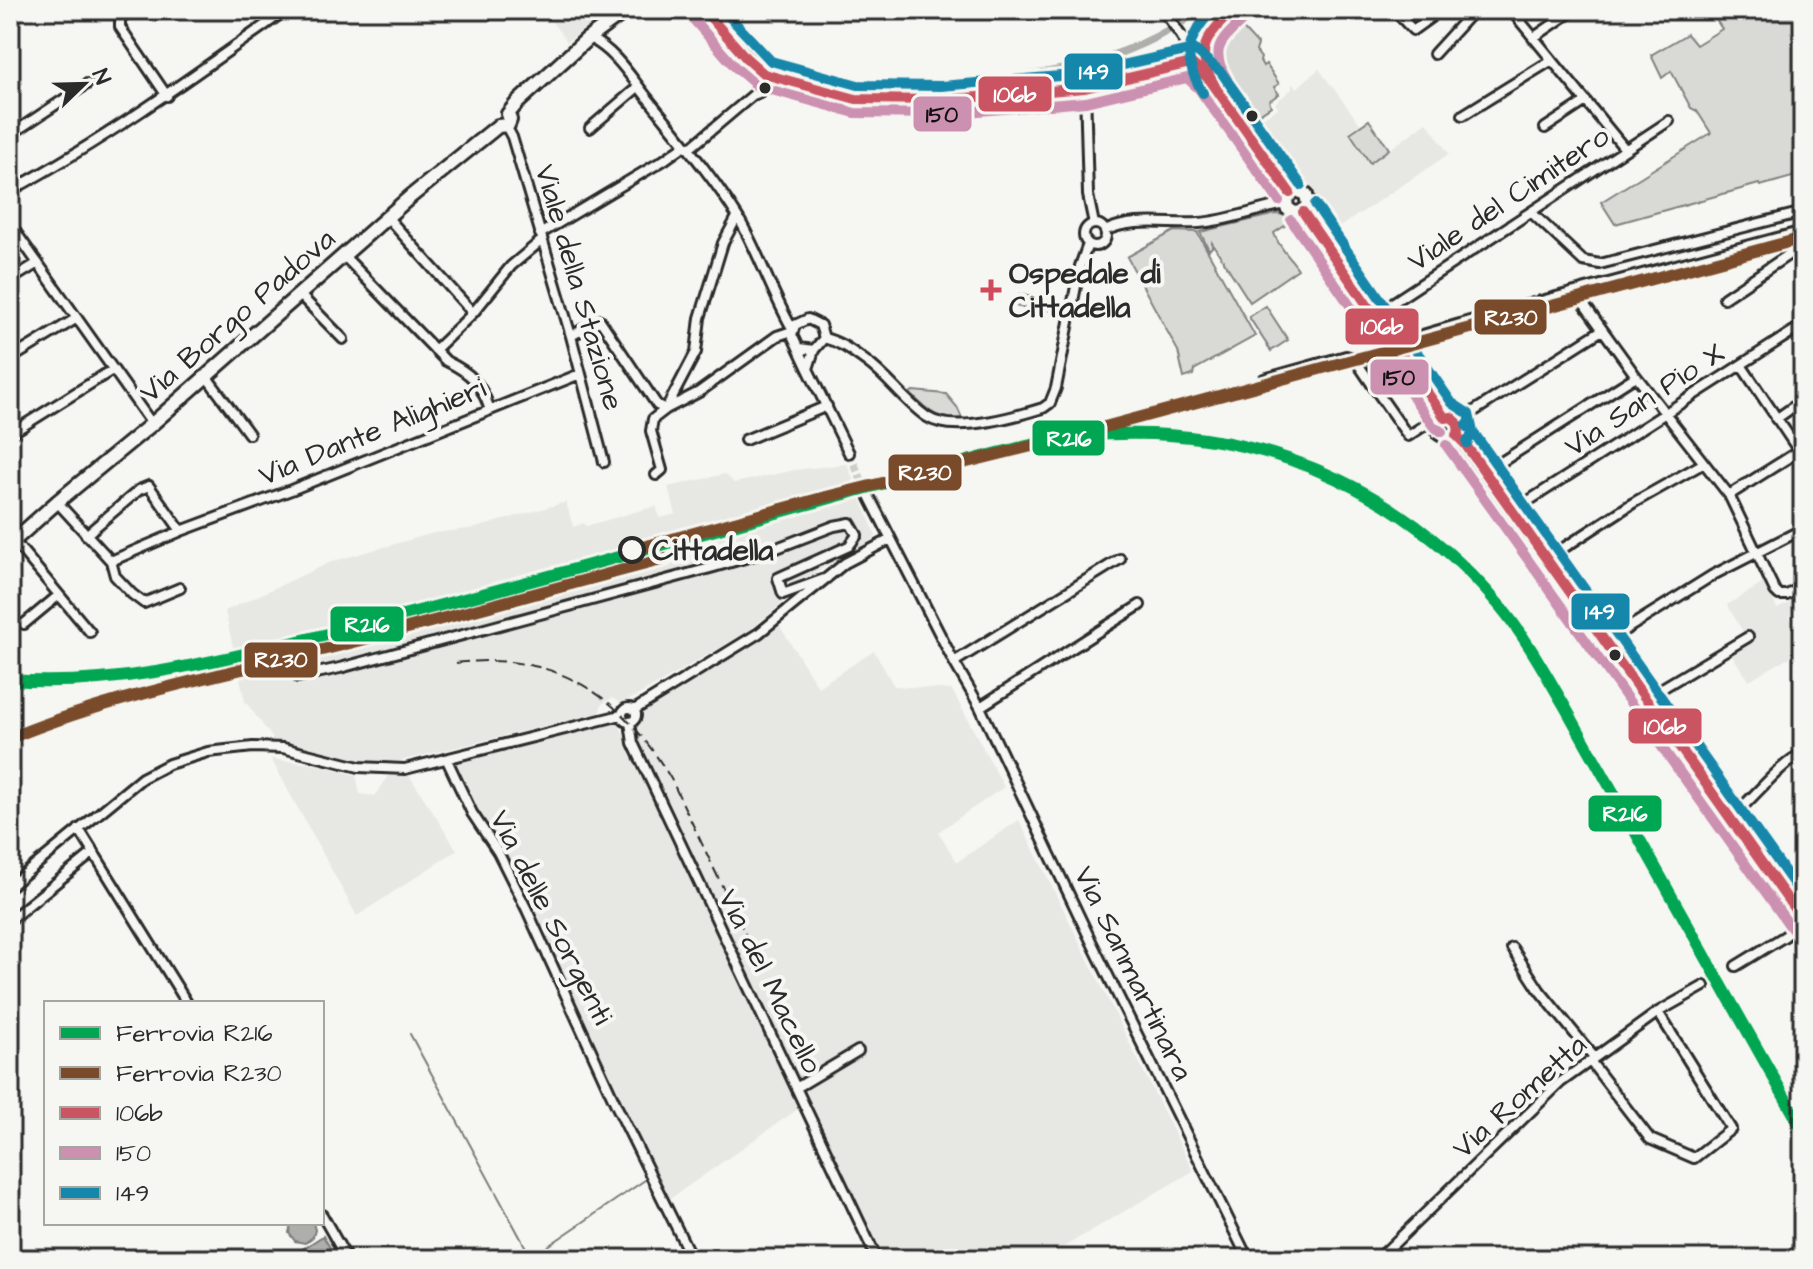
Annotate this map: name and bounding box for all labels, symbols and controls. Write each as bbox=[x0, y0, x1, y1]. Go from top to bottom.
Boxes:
north arrow bbox=[44, 44, 124, 124]
line badge: 149 bbox=[1063, 52, 1124, 91]
text: 149 bbox=[1079, 57, 1109, 88]
text: N bbox=[84, 64, 118, 89]
line badge: 106b bbox=[977, 75, 1053, 113]
unlabelled marker bbox=[757, 80, 773, 96]
text: 106b bbox=[994, 80, 1037, 111]
line badge: 150 bbox=[912, 95, 973, 133]
text: 150 bbox=[926, 100, 958, 131]
unlabelled marker bbox=[1244, 108, 1260, 124]
street label: Viale del Cimitero bbox=[1399, 116, 1618, 282]
street label: Viale della Stazione bbox=[524, 159, 634, 415]
street label: Via Borgo Padova bbox=[131, 219, 345, 413]
place label: Ospedale di Cittadella bbox=[1009, 253, 1161, 329]
marker: Ospedale di Cittadella bbox=[980, 279, 1002, 301]
line badge: R230 bbox=[1473, 298, 1548, 336]
text: R230 bbox=[1484, 303, 1538, 334]
line badge: 106b bbox=[1344, 307, 1420, 346]
text: 106b bbox=[1361, 312, 1404, 343]
street label: Via San Pio X bbox=[1556, 332, 1733, 467]
line badge: 150 bbox=[1369, 358, 1430, 396]
text: 150 bbox=[1383, 363, 1415, 394]
street label: Via Dante Alighieri bbox=[253, 367, 493, 498]
line badge: R216 bbox=[1031, 419, 1106, 457]
text: R216 bbox=[1047, 424, 1092, 455]
line badge: R230 bbox=[887, 453, 963, 492]
text: R230 bbox=[898, 458, 952, 489]
place label: Cittadella bbox=[652, 530, 774, 572]
marker: Cittadella bbox=[619, 537, 645, 563]
line badge: 149 bbox=[1570, 592, 1631, 631]
text: 149 bbox=[1585, 597, 1615, 628]
line badge: R216 bbox=[329, 605, 405, 643]
text: R216 bbox=[345, 610, 390, 641]
line badge: R230 bbox=[243, 641, 319, 679]
text: R230 bbox=[254, 645, 308, 676]
unlabelled marker bbox=[1607, 647, 1623, 663]
line badge: 106b bbox=[1627, 707, 1703, 745]
text: 106b bbox=[1644, 712, 1687, 743]
line badge: R216 bbox=[1587, 794, 1663, 833]
text: R216 bbox=[1603, 799, 1648, 830]
street label: Via delle Sorgenti bbox=[478, 803, 624, 1033]
street label: Via Sanmartinara bbox=[1063, 859, 1203, 1088]
street label: Via del Macello bbox=[707, 882, 833, 1081]
legend bbox=[44, 1001, 324, 1225]
text: Ferrovia R216 bbox=[116, 1017, 272, 1051]
street label: Via Rometta bbox=[1443, 1025, 1596, 1169]
text: Ferrovia R230 bbox=[116, 1057, 282, 1091]
text: 106b bbox=[116, 1097, 163, 1131]
text: 150 bbox=[116, 1137, 151, 1171]
text: 149 bbox=[116, 1177, 149, 1211]

